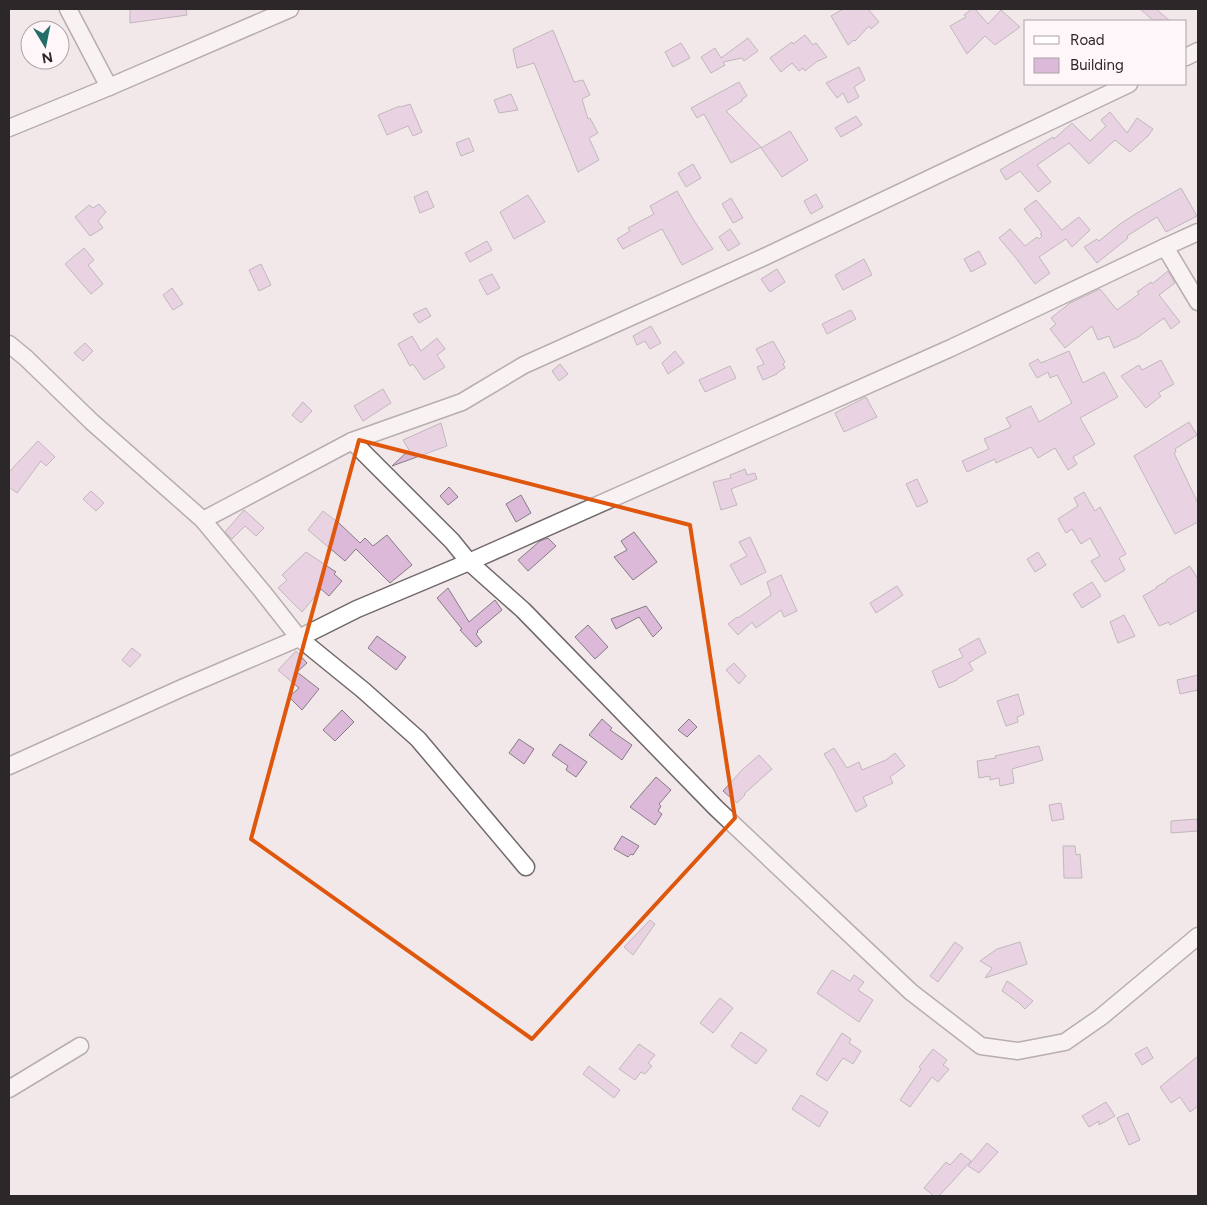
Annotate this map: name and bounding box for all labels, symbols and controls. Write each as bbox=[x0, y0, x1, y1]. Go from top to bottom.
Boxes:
north arrow bbox=[20, 20, 70, 70]
legend bbox=[1024, 20, 1187, 85]
text: Road bbox=[1070, 31, 1105, 49]
text: N bbox=[40, 48, 54, 67]
text: Building bbox=[1070, 56, 1124, 74]

